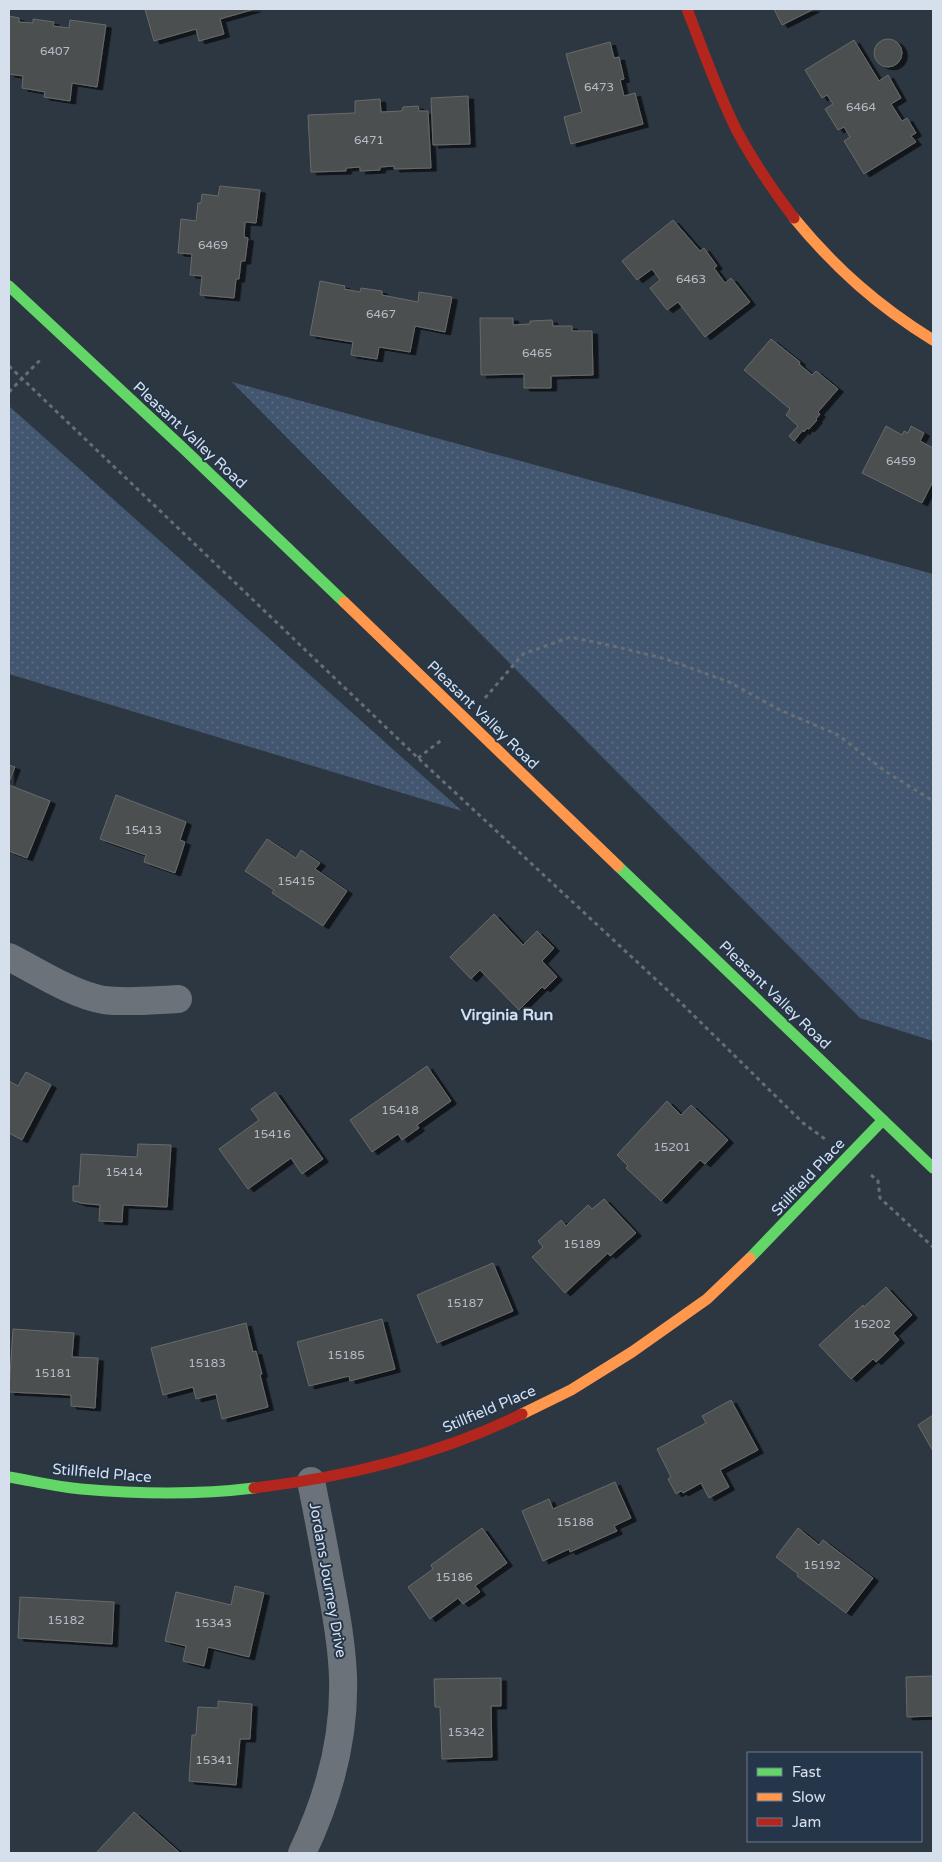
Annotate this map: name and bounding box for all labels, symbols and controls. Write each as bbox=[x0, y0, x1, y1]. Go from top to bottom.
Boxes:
house number: 6407 bbox=[40, 44, 70, 58]
house number: 6473 bbox=[584, 80, 614, 94]
house number: 6464 bbox=[846, 100, 877, 114]
house number: 6471 bbox=[354, 133, 384, 147]
house number: 6469 bbox=[198, 238, 228, 252]
house number: 6463 bbox=[676, 272, 706, 286]
house number: 6467 bbox=[366, 307, 396, 321]
house number: 6465 bbox=[522, 346, 552, 360]
street label: Pleasant Valley Road bbox=[130, 378, 250, 492]
house number: 6459 bbox=[886, 454, 916, 468]
street label: Pleasant Valley Road bbox=[423, 657, 543, 773]
house number: 15413 bbox=[124, 823, 162, 837]
house number: 15415 bbox=[277, 874, 315, 888]
street label: Pleasant Valley Road bbox=[715, 937, 835, 1053]
district label: Virginia Run bbox=[461, 1005, 553, 1025]
house number: 15418 bbox=[381, 1103, 419, 1117]
house number: 15416 bbox=[253, 1127, 291, 1141]
street label: Stillfield Place bbox=[767, 1134, 849, 1220]
house number: 15201 bbox=[653, 1140, 691, 1154]
house number: 15414 bbox=[105, 1165, 143, 1179]
house number: 15189 bbox=[563, 1237, 601, 1251]
house number: 15187 bbox=[446, 1296, 484, 1310]
house number: 15202 bbox=[853, 1317, 891, 1331]
house number: 15185 bbox=[327, 1348, 365, 1362]
house number: 15183 bbox=[188, 1356, 226, 1370]
house number: 15181 bbox=[34, 1366, 72, 1380]
street label: Stillfield Place bbox=[440, 1381, 538, 1437]
street label: Stillfield Place bbox=[52, 1460, 152, 1486]
street label: Jordans Journey Drive bbox=[305, 1501, 351, 1659]
house number: 15188 bbox=[556, 1515, 594, 1529]
house number: 15192 bbox=[803, 1558, 841, 1572]
house number: 15186 bbox=[435, 1570, 473, 1584]
house number: 15182 bbox=[47, 1613, 85, 1627]
house number: 15343 bbox=[194, 1616, 232, 1630]
house number: 15342 bbox=[447, 1725, 485, 1739]
legend bbox=[747, 1752, 922, 1842]
house number: 15341 bbox=[195, 1753, 233, 1767]
text: Fast bbox=[792, 1763, 822, 1781]
text: Slow bbox=[792, 1788, 826, 1806]
text: Jam bbox=[792, 1813, 821, 1831]

